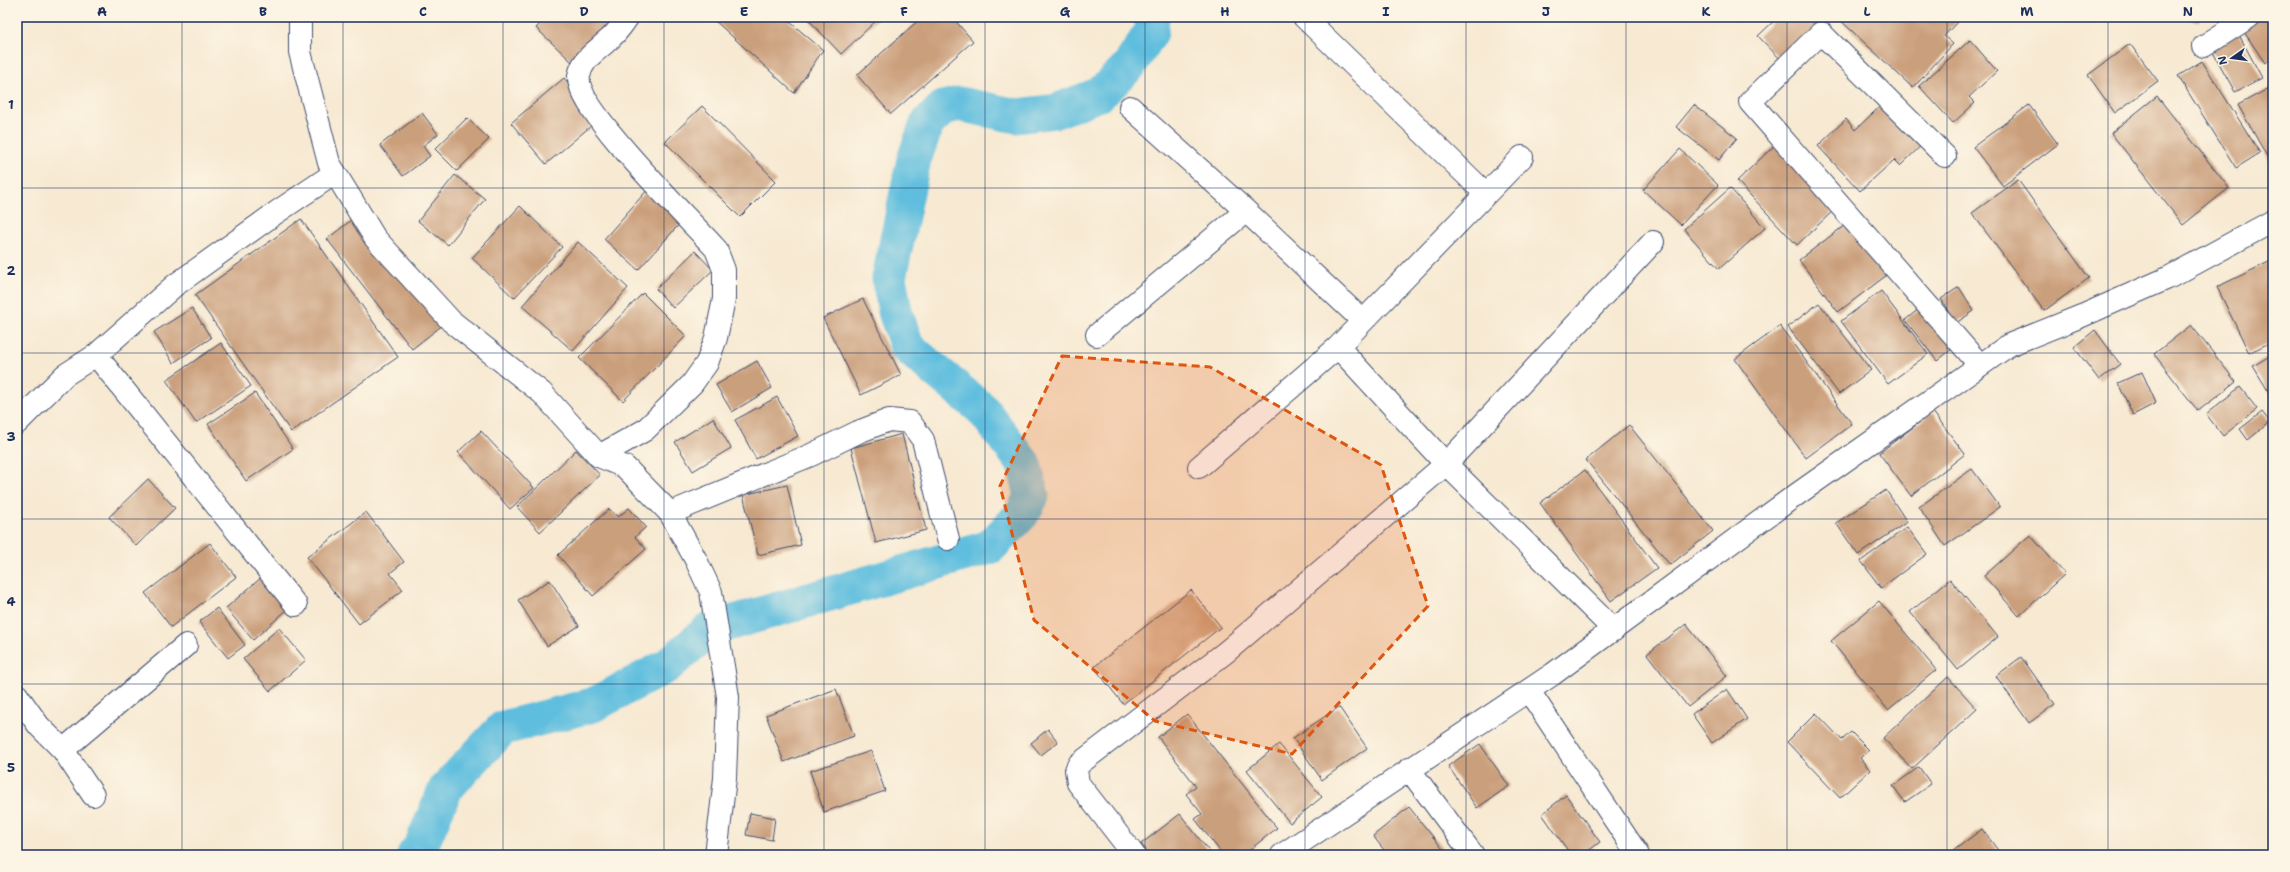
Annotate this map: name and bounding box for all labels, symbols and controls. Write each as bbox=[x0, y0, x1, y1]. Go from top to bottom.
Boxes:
text: A bbox=[97, 3, 107, 20]
text: B bbox=[259, 3, 267, 20]
text: C bbox=[419, 3, 427, 20]
text: D bbox=[579, 3, 589, 20]
text: E bbox=[740, 3, 749, 20]
text: F bbox=[900, 3, 908, 20]
text: G bbox=[1060, 3, 1071, 20]
text: H bbox=[1220, 3, 1230, 20]
text: I bbox=[1382, 3, 1390, 20]
text: J bbox=[1542, 3, 1550, 20]
text: K bbox=[1702, 3, 1711, 20]
text: L bbox=[1863, 3, 1871, 20]
text: M bbox=[2020, 3, 2034, 20]
text: N bbox=[2183, 3, 2193, 20]
north arrow bbox=[2212, 38, 2252, 78]
text: N bbox=[2214, 54, 2231, 66]
text: 1 bbox=[8, 96, 14, 113]
text: 2 bbox=[6, 262, 16, 279]
text: 3 bbox=[6, 428, 16, 445]
text: 4 bbox=[6, 593, 16, 610]
text: 5 bbox=[7, 759, 15, 776]

